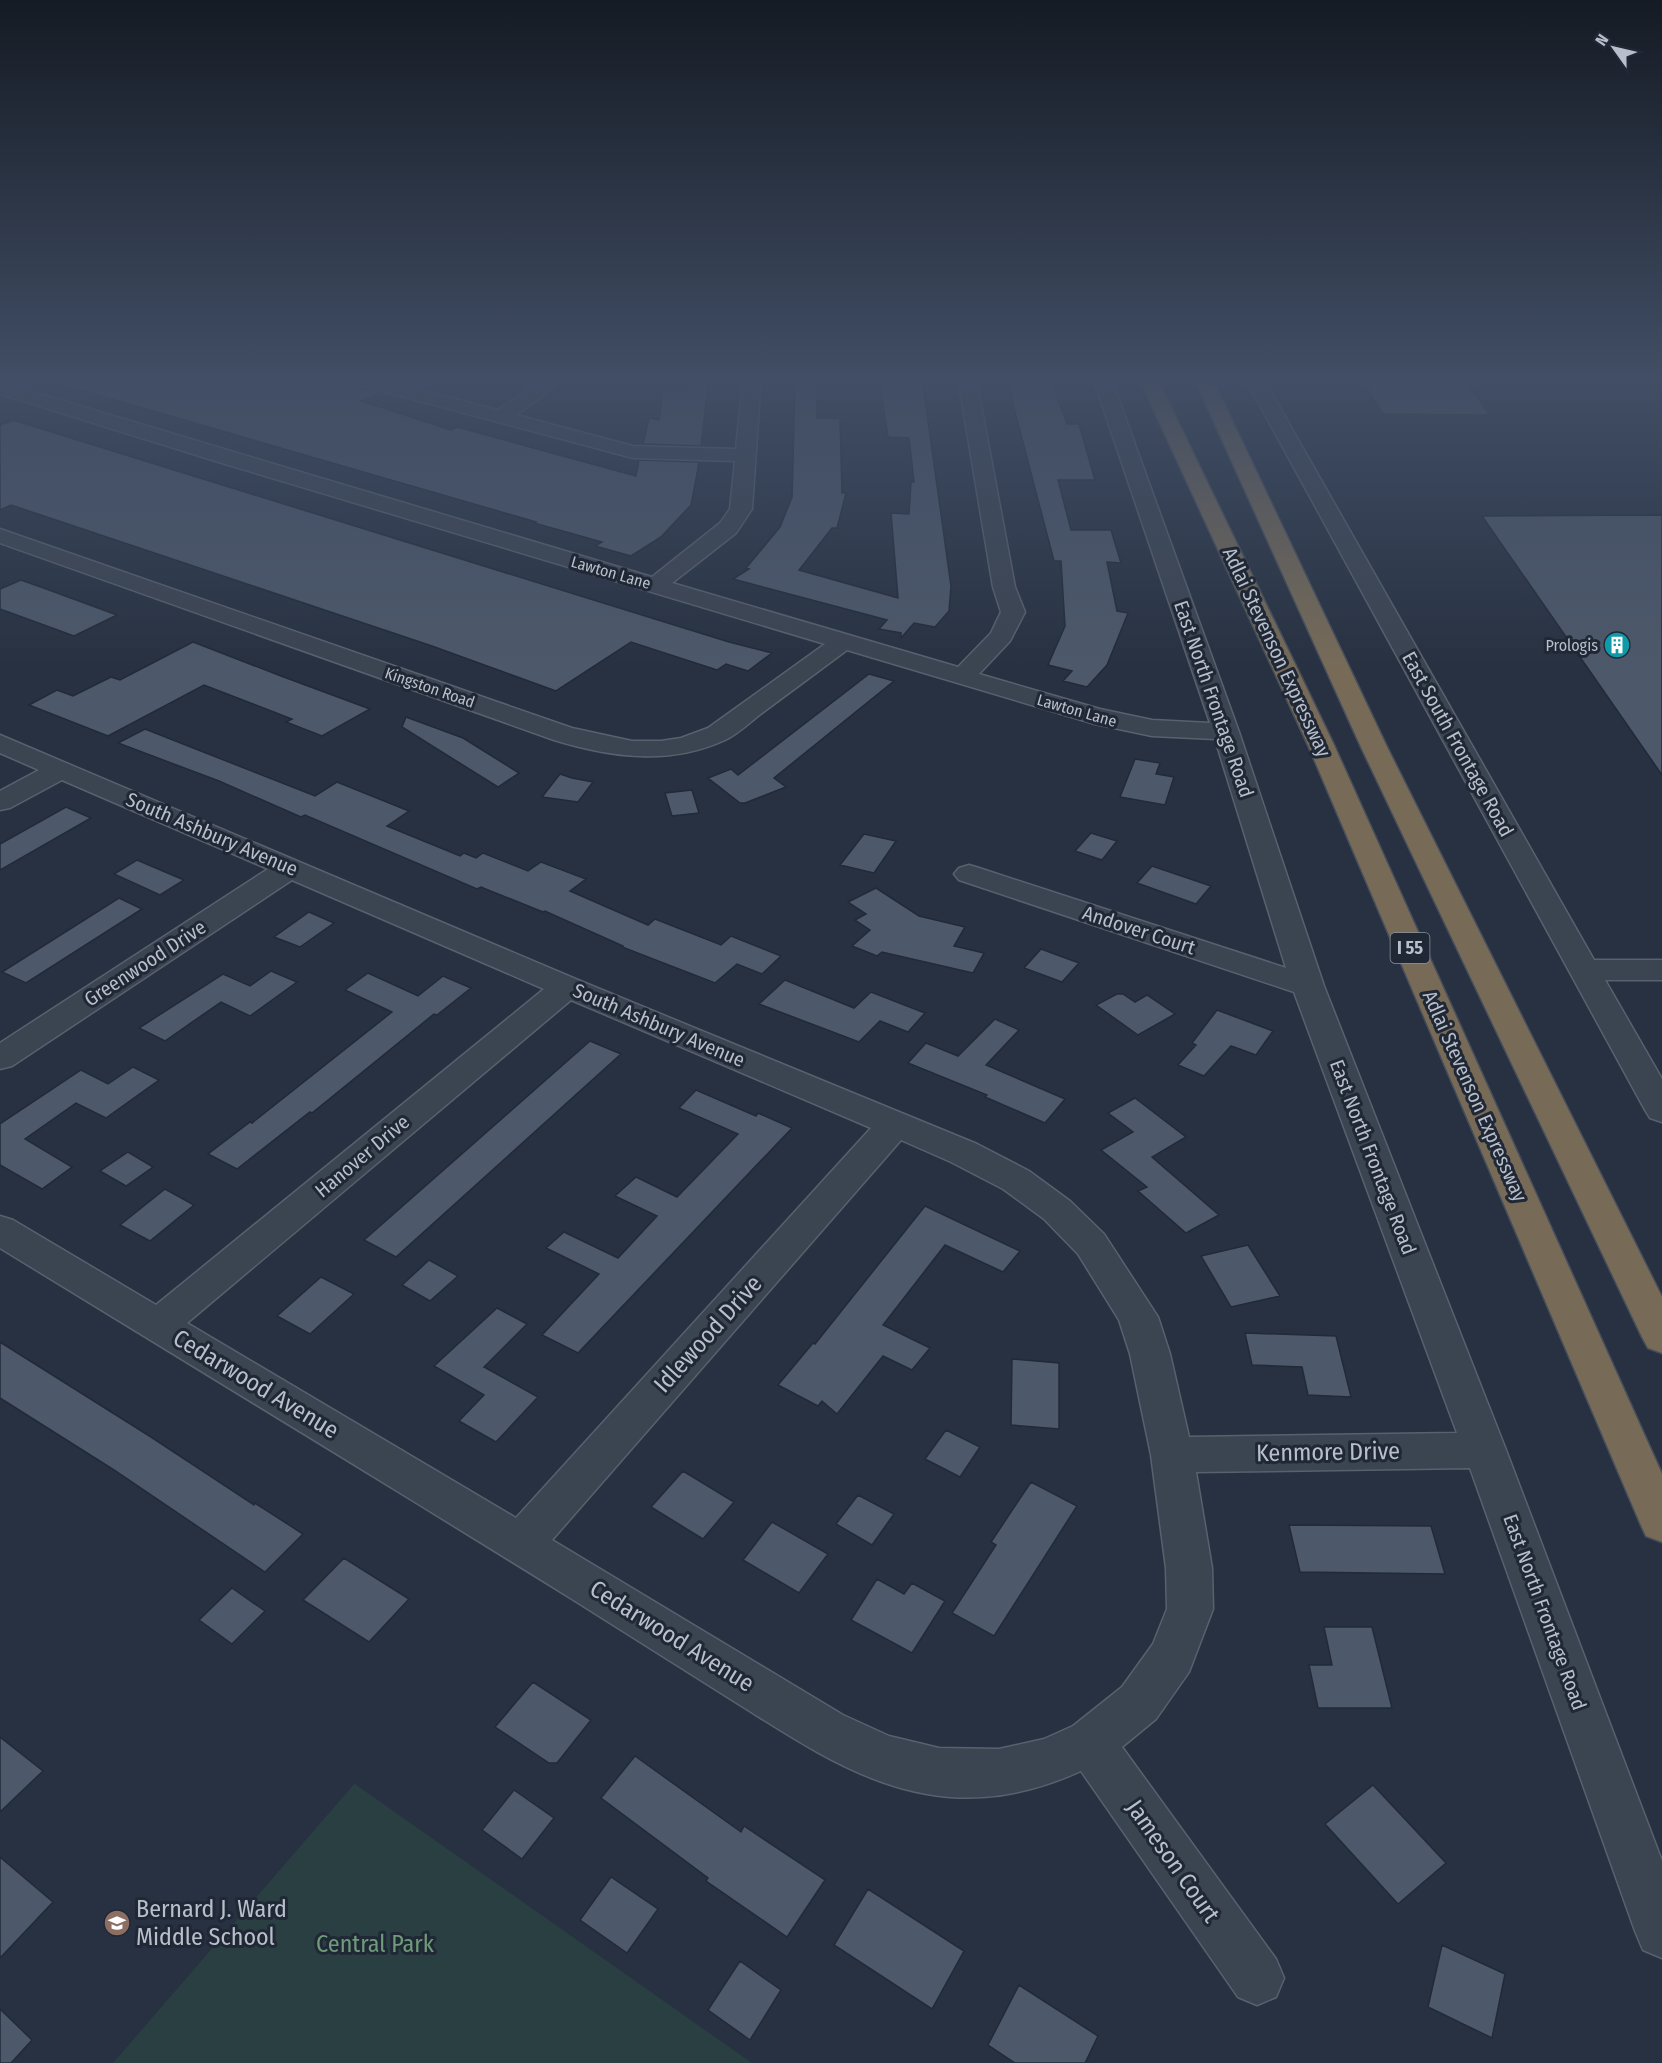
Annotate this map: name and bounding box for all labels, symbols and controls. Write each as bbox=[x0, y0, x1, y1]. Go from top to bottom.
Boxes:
north arrow bbox=[1584, 18, 1644, 78]
text: N bbox=[1591, 31, 1613, 49]
street label: Adlai Stevenson Expressway bbox=[1218, 543, 1336, 761]
street label: Lawton Lane bbox=[569, 552, 653, 593]
street label: East North Frontage Road bbox=[1169, 597, 1259, 801]
building icon: Prologis bbox=[1602, 630, 1632, 660]
place label: Prologis bbox=[1545, 636, 1598, 655]
street label: East South Frontage Road bbox=[1397, 647, 1519, 841]
street label: Kingston Road bbox=[382, 663, 477, 712]
street label: Lawton Lane bbox=[1035, 690, 1119, 731]
street label: South Ashbury Avenue bbox=[123, 787, 301, 881]
street label: Andover Court bbox=[1080, 901, 1199, 960]
street label: Greenwood Drive bbox=[80, 915, 210, 1011]
road number: I 55 bbox=[1390, 933, 1430, 963]
street label: South Ashbury Avenue bbox=[570, 978, 748, 1072]
street label: Adlai Stevenson Expressway bbox=[1418, 987, 1532, 1205]
street label: East North Frontage Road bbox=[1325, 1056, 1421, 1258]
street label: Hanover Drive bbox=[310, 1110, 414, 1202]
street label: Idlewood Drive bbox=[648, 1270, 768, 1398]
street label: Cedarwood Avenue bbox=[168, 1324, 344, 1444]
street label: Kenmore Drive bbox=[1256, 1437, 1400, 1467]
street label: East North Frontage Road bbox=[1498, 1511, 1592, 1713]
street label: Cedarwood Avenue bbox=[585, 1574, 759, 1698]
street label: Jameson Court bbox=[1121, 1794, 1226, 1928]
place label: Bernard J. Ward Middle School bbox=[136, 1895, 287, 1951]
school or university icon: Bernard J. Ward Middle School bbox=[102, 1908, 132, 1938]
park label: Central Park bbox=[316, 1930, 435, 1958]

